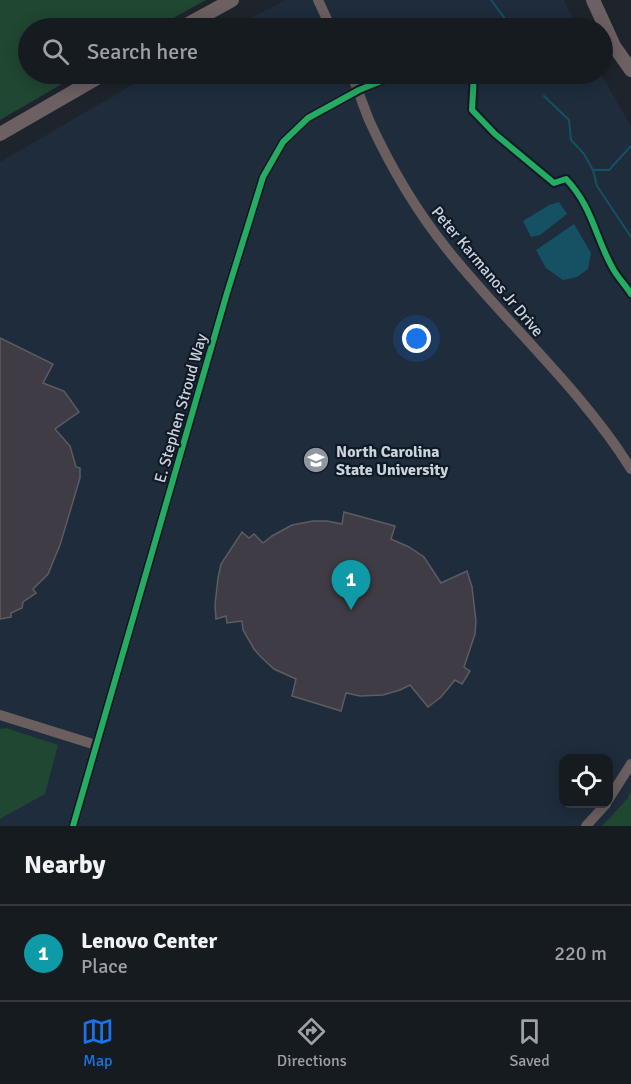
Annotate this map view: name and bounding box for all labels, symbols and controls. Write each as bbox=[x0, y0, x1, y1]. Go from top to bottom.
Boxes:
search box bbox=[18, 18, 613, 84]
icon: search bbox=[39, 35, 72, 68]
text: Search here bbox=[87, 38, 198, 65]
street label: Peter Karmanos Jr Drive bbox=[427, 202, 548, 341]
your location bbox=[402, 324, 431, 353]
street label: E. Stephen Stroud Way bbox=[150, 331, 212, 485]
place label: North Carolina State University bbox=[336, 442, 448, 480]
school or university icon: North Carolina State University bbox=[301, 445, 331, 475]
pin: 1 bbox=[332, 560, 370, 610]
map controls bbox=[559, 754, 613, 808]
button: locate bbox=[559, 754, 613, 808]
text: Nearby bbox=[24, 849, 105, 881]
text: Lenovo Center bbox=[81, 927, 217, 954]
text: 1 bbox=[38, 941, 49, 966]
text: 220 m bbox=[554, 941, 607, 966]
text: Place bbox=[81, 954, 128, 979]
tab: Map bbox=[81, 1015, 114, 1071]
tab: Directions bbox=[277, 1015, 347, 1071]
tab: Saved bbox=[509, 1015, 550, 1071]

